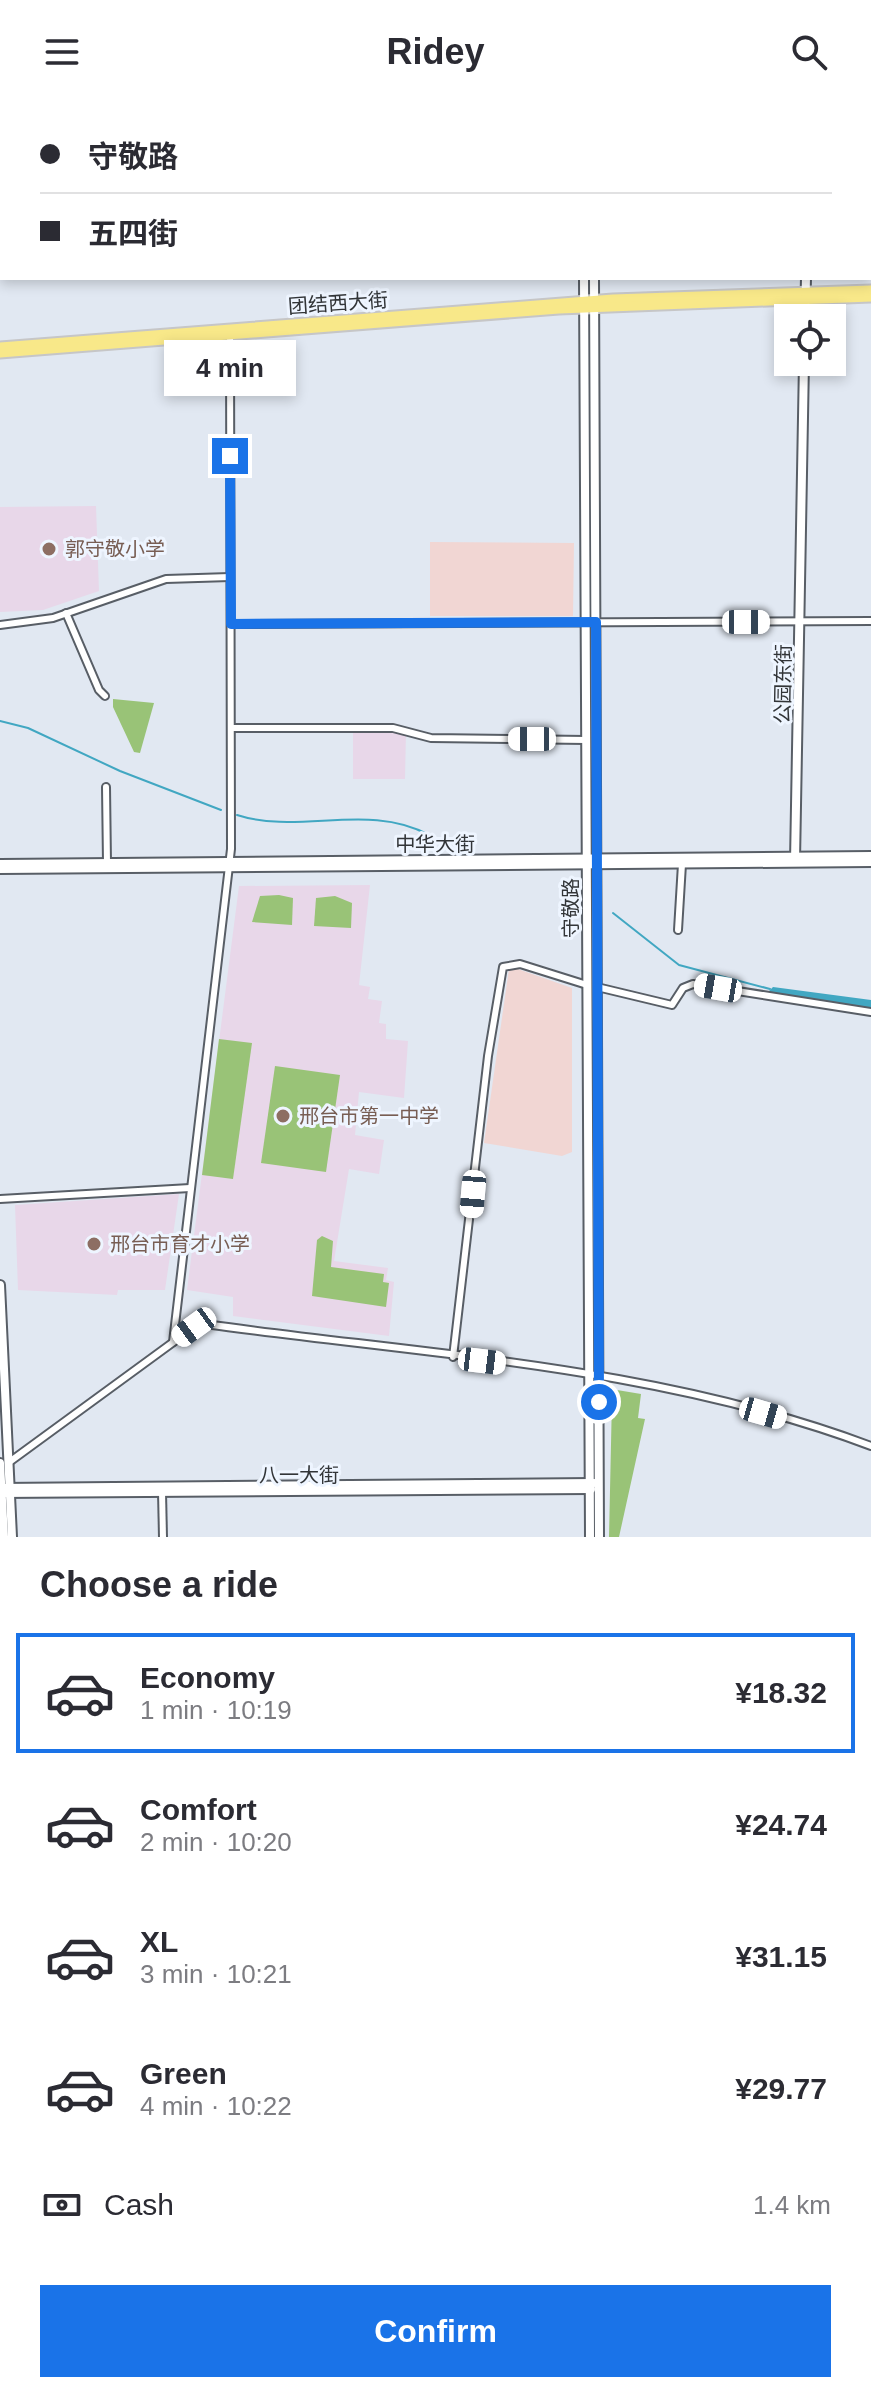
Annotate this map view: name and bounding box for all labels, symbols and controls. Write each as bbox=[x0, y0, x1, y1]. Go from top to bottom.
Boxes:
icon: menu bbox=[40, 30, 84, 74]
icon: search bbox=[787, 30, 831, 74]
text: Ridey bbox=[386, 31, 485, 72]
text: 守敬路 bbox=[88, 140, 178, 173]
text: 五四街 bbox=[88, 217, 178, 250]
street label: 团结西大街 bbox=[287, 289, 389, 317]
map controls bbox=[774, 304, 846, 376]
button: locate bbox=[774, 304, 846, 376]
callout: 4 min bbox=[164, 340, 296, 396]
text: 4 min bbox=[196, 353, 264, 383]
route end bbox=[212, 438, 248, 474]
place label: 郭守敬小学 bbox=[65, 538, 165, 560]
marker: 郭守敬小学 bbox=[40, 540, 58, 558]
car bbox=[722, 610, 770, 634]
street label: 公园东街 bbox=[771, 644, 795, 724]
car bbox=[508, 727, 556, 751]
street label: 中华大街 bbox=[395, 833, 475, 855]
street label: 守敬路 bbox=[560, 878, 582, 938]
car bbox=[692, 972, 744, 1004]
place label: 邢台市第一中学 bbox=[299, 1105, 439, 1127]
marker: 邢台市第一中学 bbox=[274, 1107, 292, 1125]
car bbox=[459, 1169, 487, 1219]
place label: 邢台市育才小学 bbox=[110, 1233, 250, 1255]
marker: 邢台市育才小学 bbox=[85, 1235, 103, 1253]
car bbox=[168, 1303, 220, 1351]
car bbox=[457, 1346, 507, 1376]
route start bbox=[581, 1384, 617, 1420]
car bbox=[737, 1395, 789, 1431]
street label: 八一大街 bbox=[259, 1464, 339, 1486]
text: Choose a ride bbox=[40, 1564, 278, 1605]
icon: car bbox=[44, 1657, 116, 1729]
text: Economy bbox=[140, 1661, 275, 1694]
text: ¥18.32 bbox=[735, 1676, 827, 1709]
text: 1 min · 10:19 bbox=[140, 1695, 292, 1725]
icon: car bbox=[44, 1789, 116, 1861]
text: Comfort bbox=[140, 1793, 257, 1826]
text: ¥24.74 bbox=[735, 1808, 827, 1841]
text: 2 min · 10:20 bbox=[140, 1827, 292, 1857]
icon: car bbox=[44, 1921, 116, 1993]
text: XL bbox=[140, 1925, 178, 1958]
text: ¥31.15 bbox=[735, 1940, 827, 1973]
text: 3 min · 10:21 bbox=[140, 1959, 292, 1989]
icon: car bbox=[44, 2053, 116, 2125]
text: Green bbox=[140, 2057, 227, 2090]
text: ¥29.77 bbox=[735, 2072, 827, 2105]
text: 4 min · 10:22 bbox=[140, 2091, 292, 2121]
icon: cash bbox=[40, 2183, 84, 2227]
text: Cash bbox=[104, 2188, 174, 2221]
text: 1.4 km bbox=[753, 2190, 831, 2220]
button: Confirm bbox=[40, 2285, 831, 2377]

